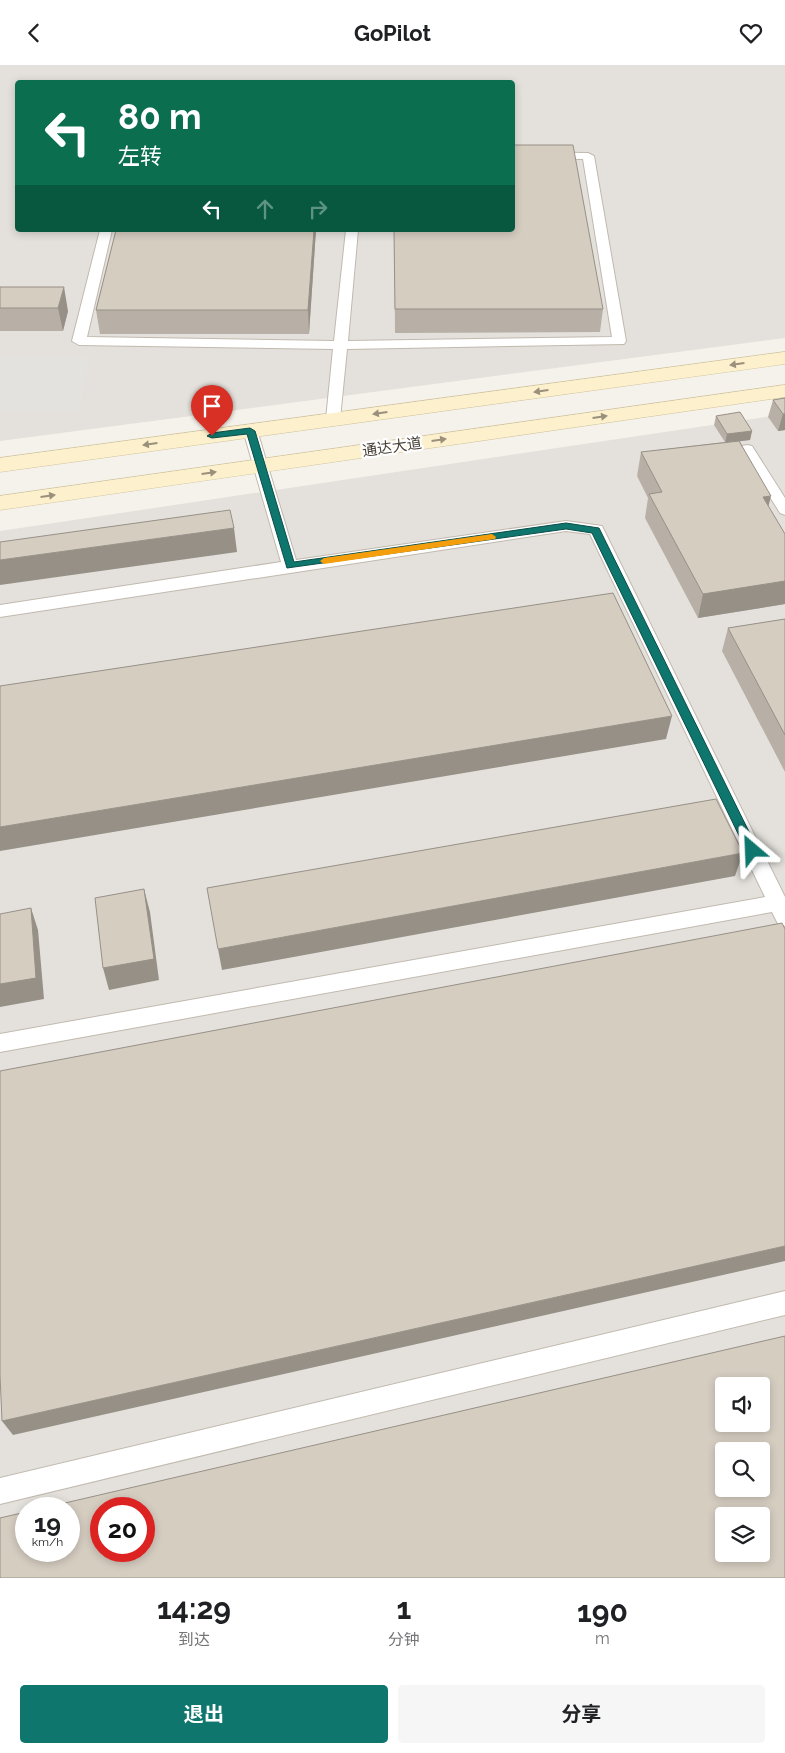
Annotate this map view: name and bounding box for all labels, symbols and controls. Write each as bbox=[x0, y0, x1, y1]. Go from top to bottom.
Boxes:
icon: back bbox=[20, 19, 48, 47]
icon: heart bbox=[737, 19, 765, 47]
text: GoPilot bbox=[354, 20, 431, 46]
text: 80 m bbox=[118, 96, 202, 137]
icon: left bbox=[35, 100, 100, 165]
text: 左转 bbox=[118, 143, 162, 169]
icon: left bbox=[198, 195, 226, 223]
icon: ahead bbox=[251, 195, 279, 223]
icon: right bbox=[304, 195, 332, 223]
one-way arrow bbox=[728, 361, 744, 369]
pin bbox=[191, 385, 233, 436]
one-way arrow bbox=[533, 387, 549, 395]
icon: arrive bbox=[198, 392, 226, 420]
one-way arrow bbox=[372, 409, 388, 417]
one-way arrow bbox=[593, 413, 609, 421]
street label: 通达大道 bbox=[361, 434, 423, 460]
one-way arrow bbox=[432, 436, 448, 444]
one-way arrow bbox=[141, 440, 157, 448]
one-way arrow bbox=[201, 469, 217, 477]
one-way arrow bbox=[41, 492, 57, 500]
position arrow bbox=[725, 823, 777, 875]
map controls bbox=[715, 1377, 770, 1562]
button: sound bbox=[715, 1377, 770, 1432]
button: search bbox=[715, 1442, 770, 1497]
speed limit sign: 20 bbox=[90, 1497, 155, 1562]
button: layers bbox=[715, 1507, 770, 1562]
text: 19 bbox=[34, 1508, 61, 1538]
text: km/h bbox=[32, 1535, 63, 1549]
text: 14:29 bbox=[157, 1591, 231, 1626]
text: 1 bbox=[397, 1591, 411, 1626]
text: 190 bbox=[577, 1594, 628, 1629]
text: m bbox=[595, 1629, 610, 1648]
text: 到达 bbox=[178, 1630, 210, 1649]
text: 分钟 bbox=[388, 1630, 420, 1649]
button: 退出 bbox=[20, 1685, 388, 1743]
button: 分享 bbox=[398, 1685, 765, 1743]

